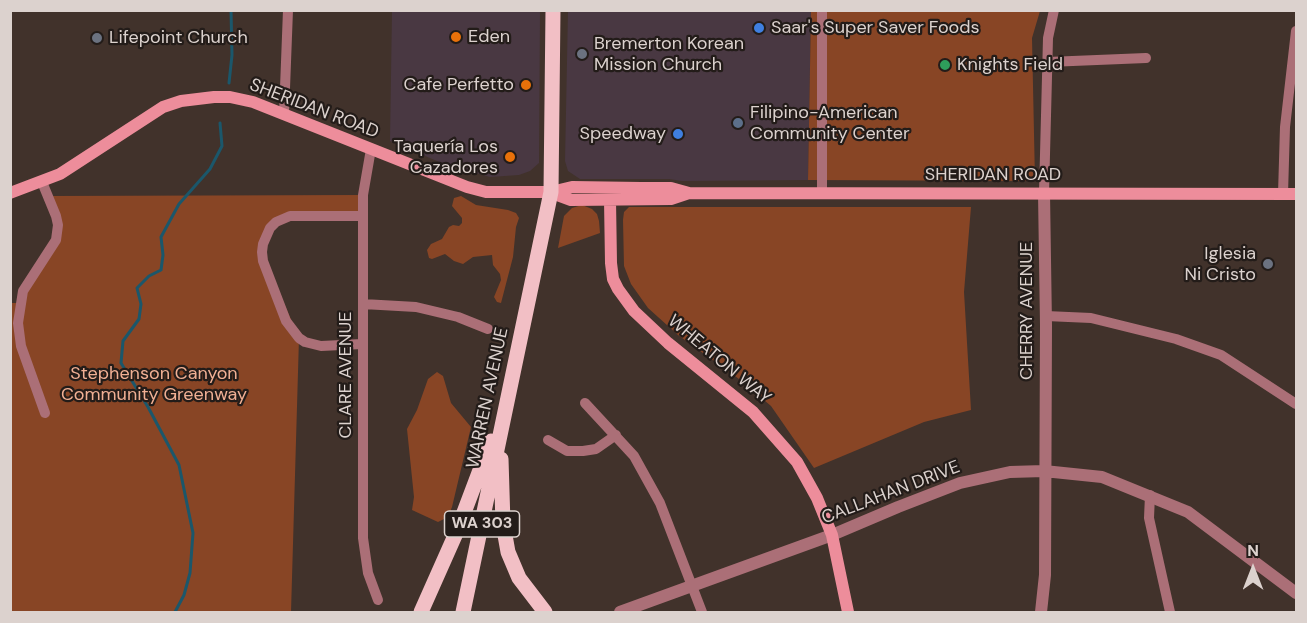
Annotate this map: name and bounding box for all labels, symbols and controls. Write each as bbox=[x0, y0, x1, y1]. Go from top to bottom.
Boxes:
place label: Saar's Super Saver Foods bbox=[771, 17, 980, 39]
marker: Saar's Super Saver Foods bbox=[752, 21, 766, 35]
place label: Eden bbox=[468, 26, 510, 48]
place label: Lifepoint Church bbox=[109, 27, 248, 49]
marker: Eden bbox=[449, 30, 463, 44]
marker: Lifepoint Church bbox=[90, 31, 104, 45]
place label: Bremerton Korean Mission Church bbox=[594, 33, 744, 76]
marker: Bremerton Korean Mission Church bbox=[575, 47, 589, 61]
place label: Knights Field bbox=[957, 54, 1063, 76]
marker: Knights Field bbox=[938, 58, 952, 72]
street label: SHERIDAN ROAD bbox=[246, 74, 382, 144]
place label: Cafe Perfetto bbox=[404, 74, 514, 96]
marker: Cafe Perfetto bbox=[519, 78, 533, 92]
place label: Filipino-American Community Center bbox=[750, 102, 910, 144]
marker: Filipino-American Community Center bbox=[731, 116, 745, 130]
place label: Speedway bbox=[580, 123, 666, 145]
marker: Speedway bbox=[671, 127, 685, 141]
place label: Taquería Los Cazadores bbox=[394, 136, 498, 178]
marker: Taquería Los Cazadores bbox=[503, 150, 517, 164]
street label: SHERIDAN ROAD bbox=[925, 164, 1061, 186]
street label: CHERRY AVENUE bbox=[1016, 242, 1038, 380]
place label: Iglesia Ni Cristo bbox=[1184, 243, 1256, 286]
marker: Iglesia Ni Cristo bbox=[1261, 257, 1275, 271]
street label: WHEATON WAY bbox=[663, 311, 775, 409]
street label: CLARE AVENUE bbox=[335, 312, 357, 438]
street label: WARREN AVENUE bbox=[462, 325, 514, 471]
park label: Stephenson Canyon Community Greenway bbox=[61, 363, 247, 406]
street label: CALLAHAN DRIVE bbox=[819, 457, 963, 529]
road number: WA 303 bbox=[444, 511, 520, 537]
north arrow bbox=[1223, 539, 1283, 599]
text: N bbox=[1247, 540, 1259, 561]

